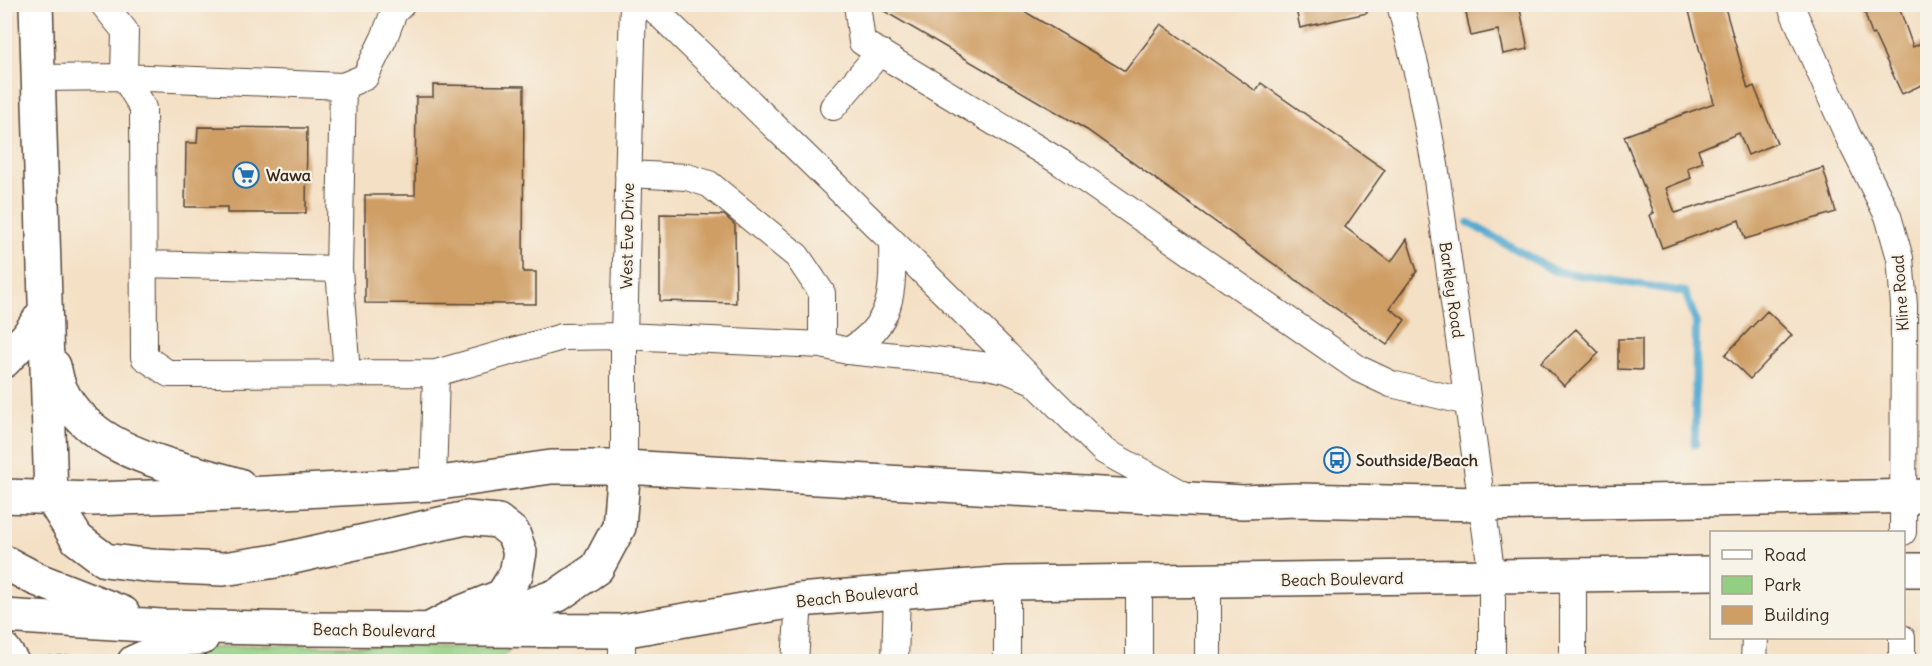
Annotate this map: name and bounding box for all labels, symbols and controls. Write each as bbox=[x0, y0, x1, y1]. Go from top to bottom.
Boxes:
supermarket icon: Wawa bbox=[231, 160, 261, 190]
place label: Wawa bbox=[266, 165, 311, 185]
street label: West Eve Drive bbox=[616, 183, 638, 289]
street label: Barkley Road bbox=[1435, 241, 1469, 339]
street label: Kline Road bbox=[1887, 254, 1913, 332]
bus stop icon: Southside/Beach bbox=[1322, 445, 1352, 475]
place label: Southside/Beach bbox=[1356, 450, 1478, 470]
legend bbox=[1710, 531, 1905, 639]
text: Road bbox=[1764, 543, 1807, 566]
street label: Beach Boulevard bbox=[1280, 568, 1404, 590]
text: Park bbox=[1764, 573, 1801, 596]
street label: Beach Boulevard bbox=[795, 579, 919, 611]
text: Building bbox=[1764, 603, 1829, 626]
street label: Beach Boulevard bbox=[312, 619, 436, 641]

